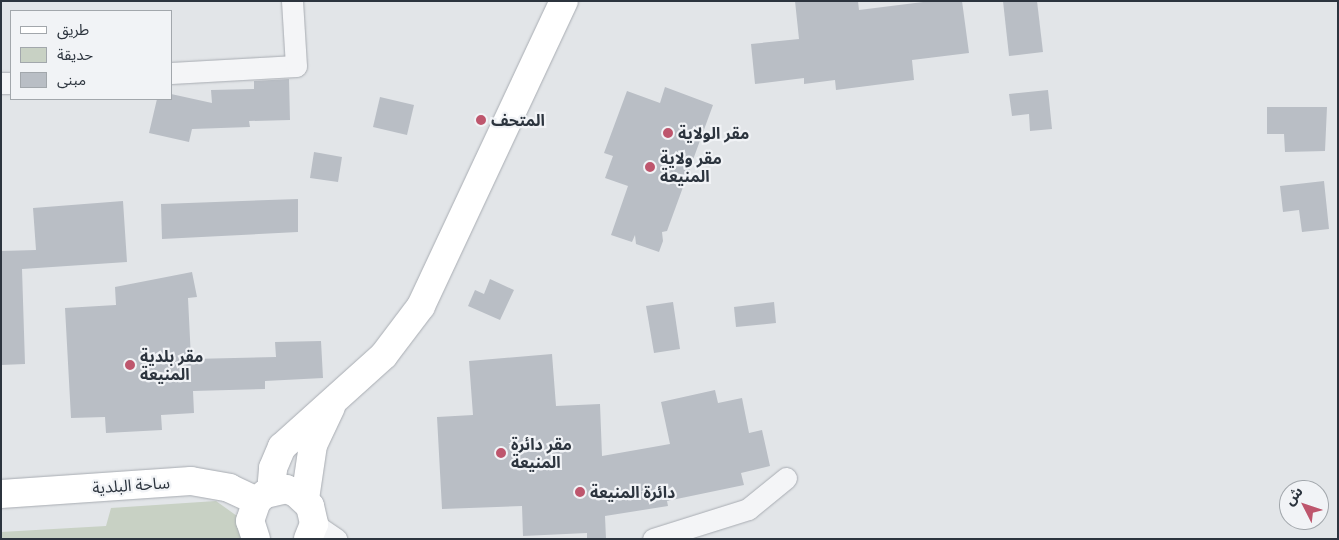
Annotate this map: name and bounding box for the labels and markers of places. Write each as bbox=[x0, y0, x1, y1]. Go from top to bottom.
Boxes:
place label: المتحف bbox=[491, 110, 545, 130]
marker: المتحف bbox=[475, 114, 487, 126]
place label: مقر الولاية bbox=[678, 123, 749, 143]
marker: مقر الولاية bbox=[662, 127, 674, 139]
place label: مقر ولاية المنيعة bbox=[660, 148, 722, 186]
marker: مقر ولاية المنيعة bbox=[644, 161, 656, 173]
place label: مقر بلدية المنيعة bbox=[140, 346, 203, 384]
marker: مقر بلدية المنيعة bbox=[124, 359, 136, 371]
place label: مقر دائرة المنيعة bbox=[511, 434, 572, 472]
marker: مقر دائرة المنيعة bbox=[495, 447, 507, 459]
place label: دائرة المنيعة bbox=[590, 482, 675, 502]
marker: دائرة المنيعة bbox=[574, 486, 586, 498]

